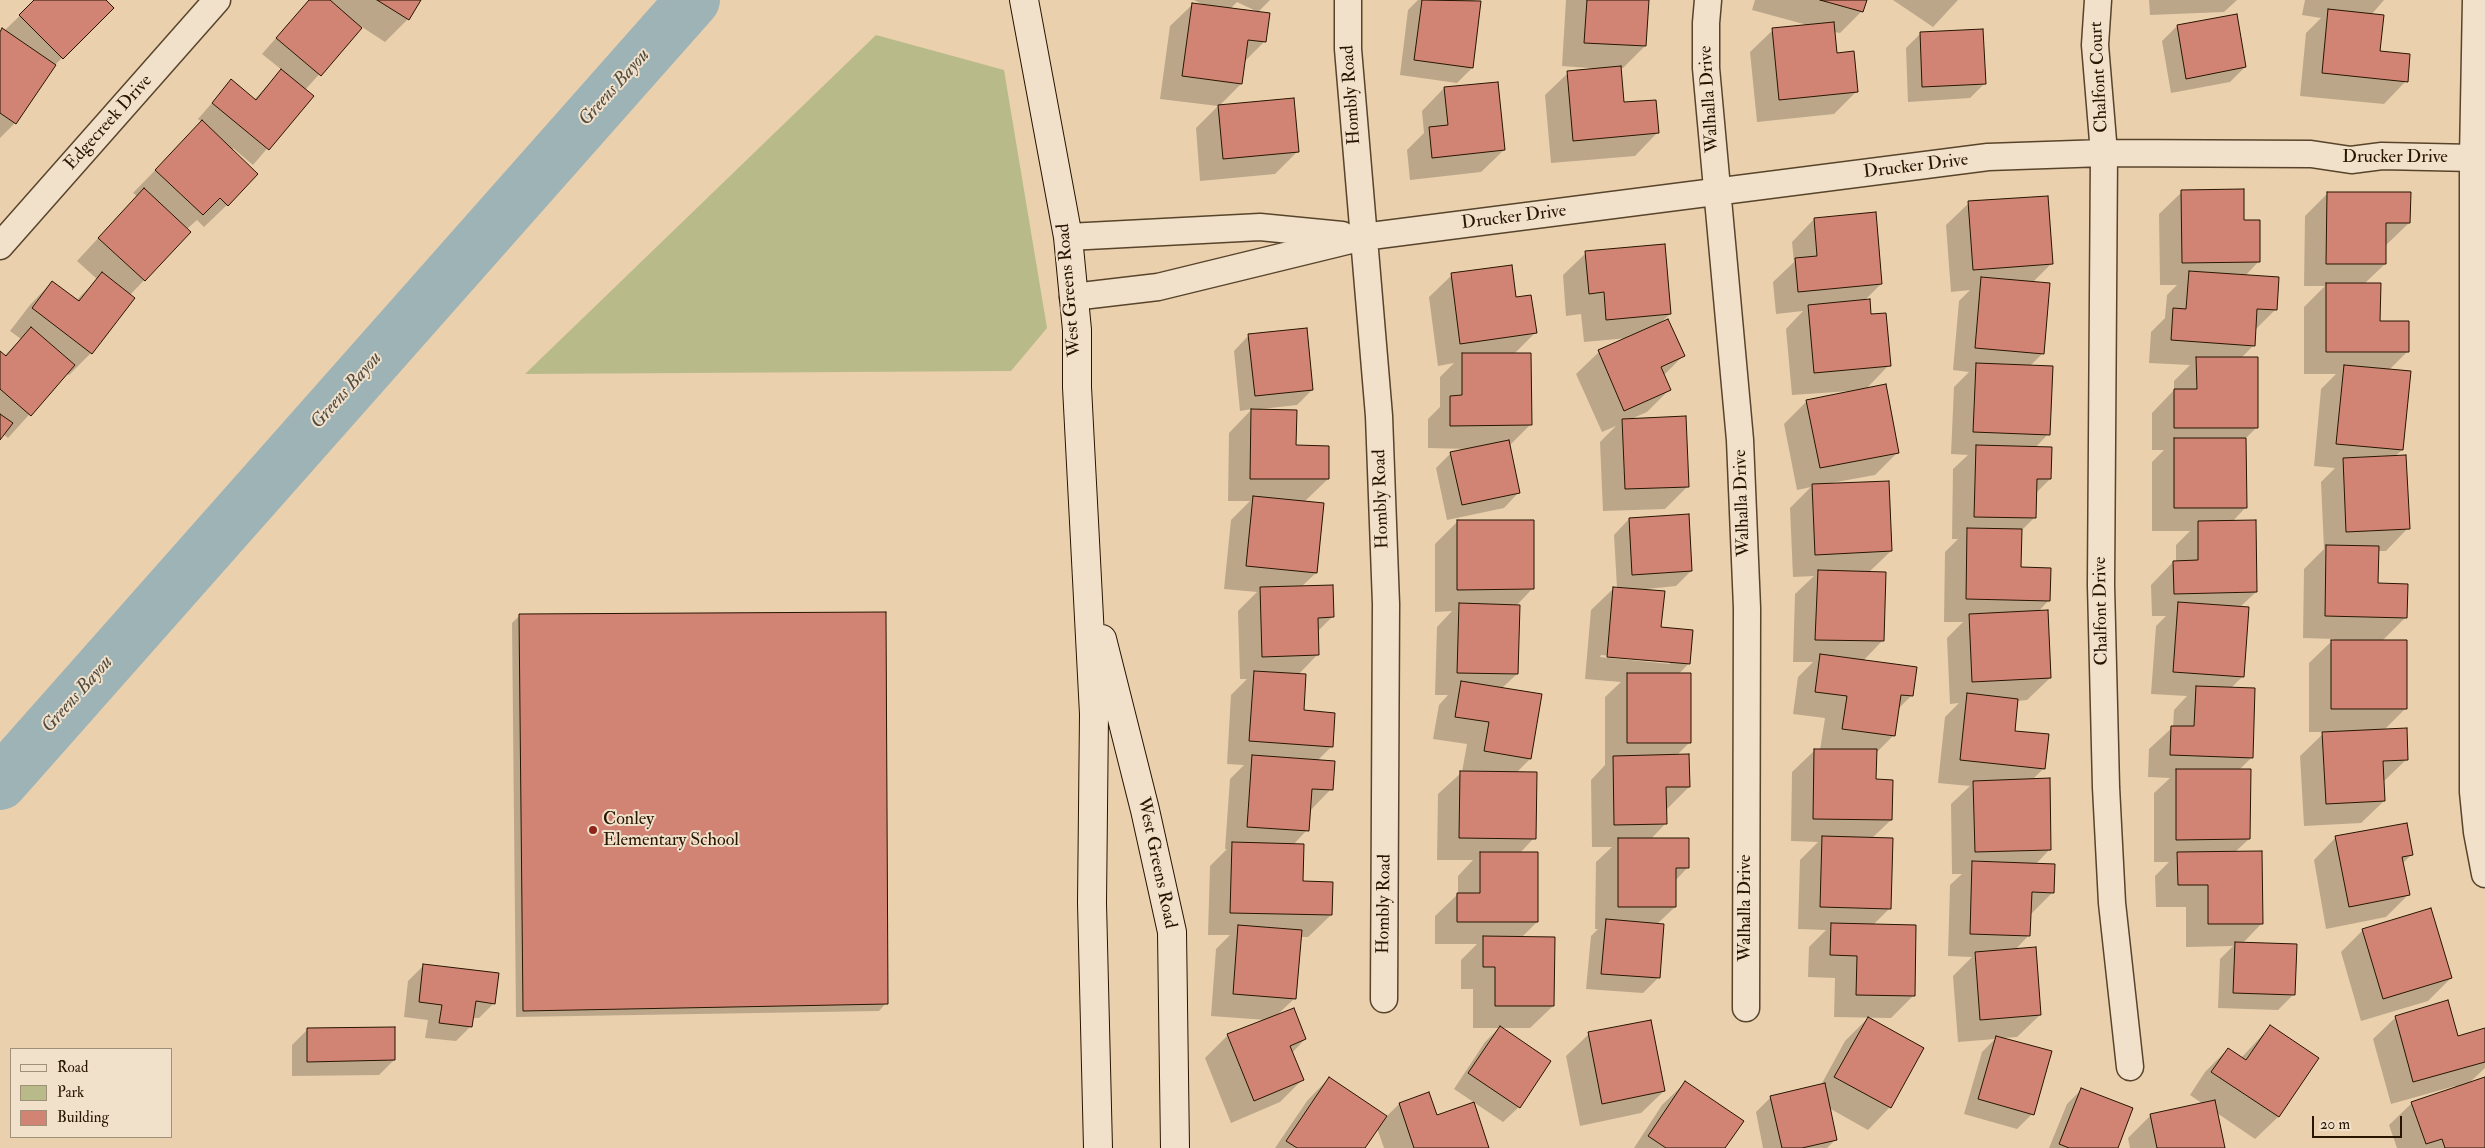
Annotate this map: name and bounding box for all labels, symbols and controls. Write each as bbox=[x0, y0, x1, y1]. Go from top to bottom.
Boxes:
street label: Chalfont Court bbox=[2086, 21, 2114, 133]
water label: Greens Bayou bbox=[575, 45, 655, 131]
street label: Hombly Road bbox=[1338, 45, 1366, 145]
street label: Walhalla Drive bbox=[1695, 45, 1725, 153]
street label: Edgecreek Drive bbox=[61, 71, 157, 175]
street label: Drucker Drive bbox=[2342, 147, 2448, 169]
street label: Drucker Drive bbox=[1862, 150, 1970, 184]
street label: Drucker Drive bbox=[1460, 201, 1568, 235]
street label: West Greens Road bbox=[1053, 222, 1087, 358]
water label: Greens Bayou bbox=[307, 348, 387, 434]
street label: Hombly Road bbox=[1369, 449, 1395, 549]
street label: Walhalla Drive bbox=[1730, 449, 1756, 557]
street label: Chalfont Drive bbox=[2090, 556, 2114, 666]
water label: Greens Bayou bbox=[38, 652, 118, 738]
street label: West Greens Road bbox=[1132, 795, 1180, 931]
place label: Conley Elementary School bbox=[603, 809, 739, 852]
marker: Conley Elementary School bbox=[587, 824, 599, 836]
street label: Hombly Road bbox=[1373, 854, 1397, 954]
street label: Walhalla Drive bbox=[1735, 854, 1757, 962]
legend bbox=[10, 1048, 172, 1138]
text: Road bbox=[57, 1058, 88, 1077]
text: Park bbox=[57, 1083, 84, 1102]
scale bar bbox=[2315, 1106, 2405, 1138]
text: Building bbox=[57, 1108, 109, 1127]
text: 20 m bbox=[2320, 1115, 2350, 1134]

